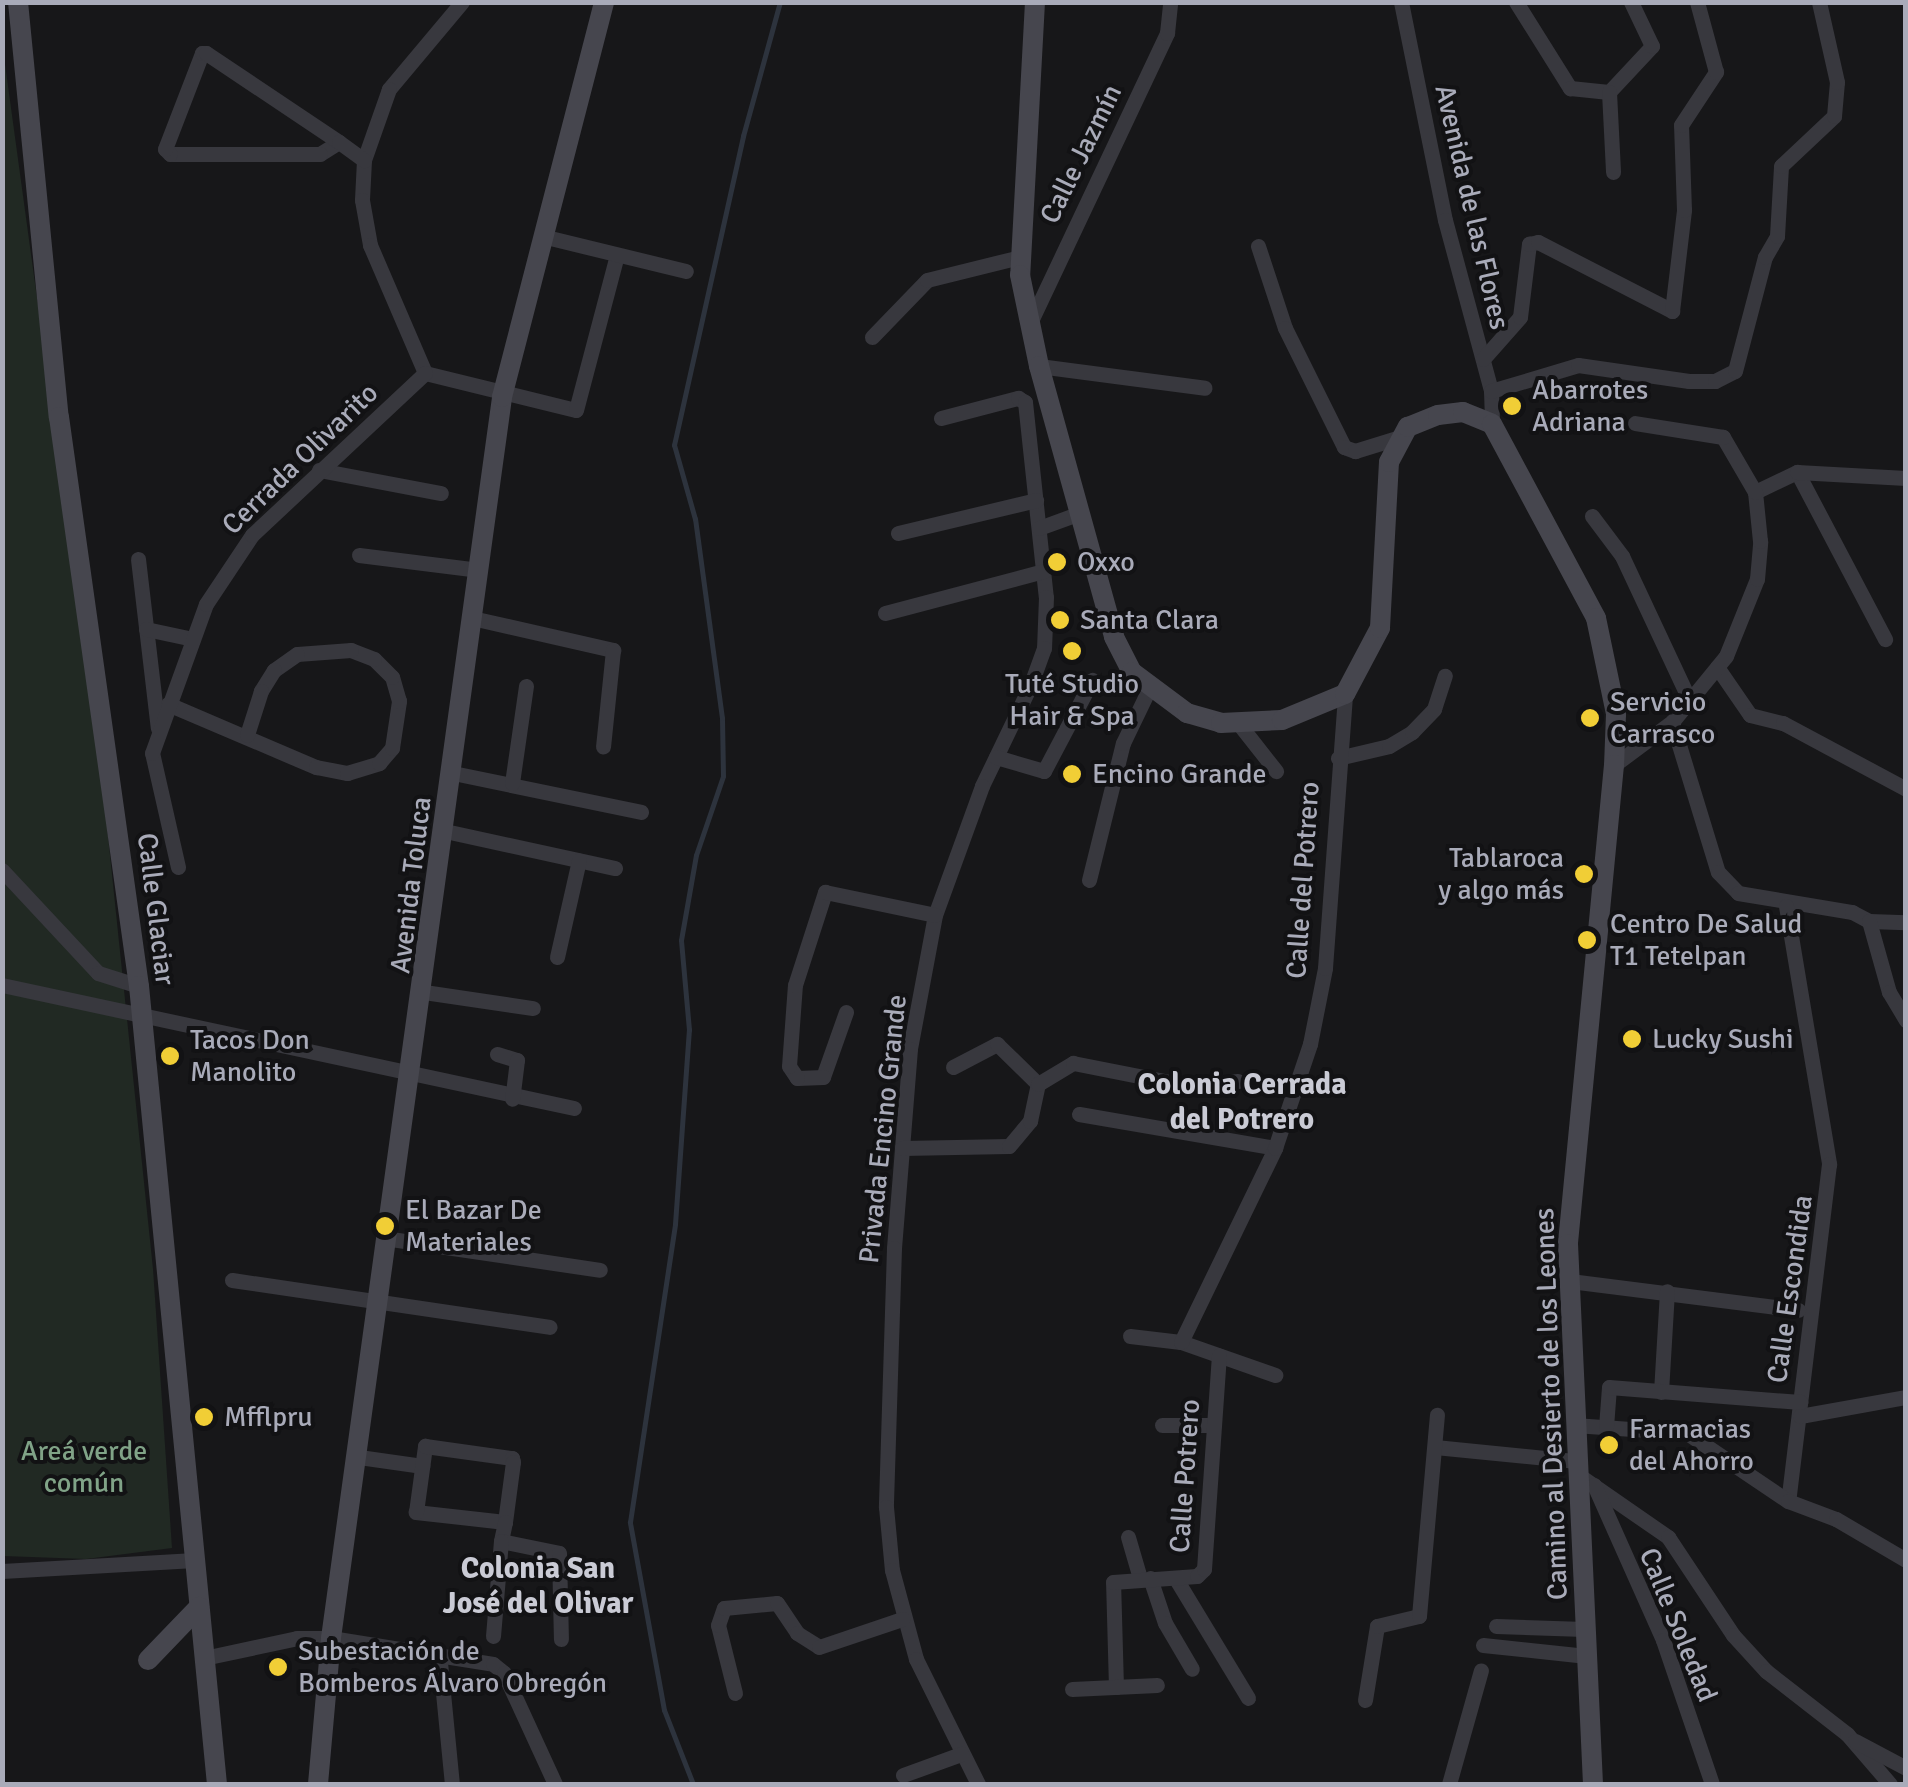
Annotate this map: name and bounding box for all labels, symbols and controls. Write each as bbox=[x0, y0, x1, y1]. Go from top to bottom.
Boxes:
street label: Calle Jazmín bbox=[1033, 79, 1129, 229]
street label: Avenida de las Flores bbox=[1427, 81, 1517, 333]
place label: Abarrotes Adriana bbox=[1532, 373, 1648, 439]
street label: Cerrada Olivarito bbox=[215, 376, 385, 542]
marker: Abarrotes Adriana bbox=[1501, 395, 1523, 417]
place label: Oxxo bbox=[1077, 545, 1135, 579]
marker: Oxxo bbox=[1046, 551, 1068, 573]
place label: Santa Clara bbox=[1080, 603, 1219, 637]
marker: Santa Clara bbox=[1049, 609, 1071, 631]
marker: Tuté Studio Hair & Spa bbox=[1061, 640, 1083, 662]
place label: Tuté Studio Hair & Spa bbox=[1005, 667, 1139, 733]
place label: Servicio Carrasco bbox=[1610, 685, 1715, 751]
marker: Servicio Carrasco bbox=[1579, 707, 1601, 729]
place label: Encino Grande bbox=[1092, 757, 1267, 791]
marker: Encino Grande bbox=[1061, 763, 1083, 785]
street label: Calle del Potrero bbox=[1279, 780, 1327, 980]
street label: Avenida Toluca bbox=[383, 795, 439, 975]
street label: Calle Glaciar bbox=[130, 831, 182, 987]
place label: Tablaroca y algo más bbox=[1438, 841, 1564, 907]
marker: Tablaroca y algo más bbox=[1573, 863, 1595, 885]
place label: Centro De Salud T1 Tetelpan bbox=[1610, 907, 1802, 973]
marker: Centro De Salud T1 Tetelpan bbox=[1574, 927, 1600, 953]
street label: Privada Encino Grande bbox=[852, 993, 914, 1265]
place label: Lucky Sushi bbox=[1652, 1022, 1794, 1056]
place label: Tacos Don Manolito bbox=[190, 1023, 310, 1089]
marker: Lucky Sushi bbox=[1621, 1028, 1643, 1050]
marker: Tacos Don Manolito bbox=[159, 1045, 181, 1067]
district label: Colonia Cerrada del Potrero bbox=[1137, 1067, 1347, 1138]
place label: El Bazar De Materiales bbox=[405, 1193, 542, 1259]
street label: Calle Escondida bbox=[1760, 1193, 1820, 1385]
street label: Camino al Desierto de los Leones bbox=[1527, 1207, 1575, 1601]
marker: El Bazar De Materiales bbox=[374, 1215, 396, 1237]
street label: Calle Potrero bbox=[1163, 1398, 1207, 1554]
place label: Mfflpru bbox=[224, 1400, 313, 1434]
marker: Mfflpru bbox=[193, 1406, 215, 1428]
place label: Farmacias del Ahorro bbox=[1629, 1412, 1754, 1478]
park label: Areá verde común bbox=[21, 1434, 147, 1500]
marker: Farmacias del Ahorro bbox=[1598, 1434, 1620, 1456]
street label: Calle Soledad bbox=[1632, 1543, 1724, 1707]
district label: Colonia San José del Olivar bbox=[443, 1551, 633, 1622]
place label: Subestación de Bomberos Álvaro Obregón bbox=[298, 1634, 607, 1700]
marker: Subestación de Bomberos Álvaro Obregón bbox=[267, 1656, 289, 1678]

